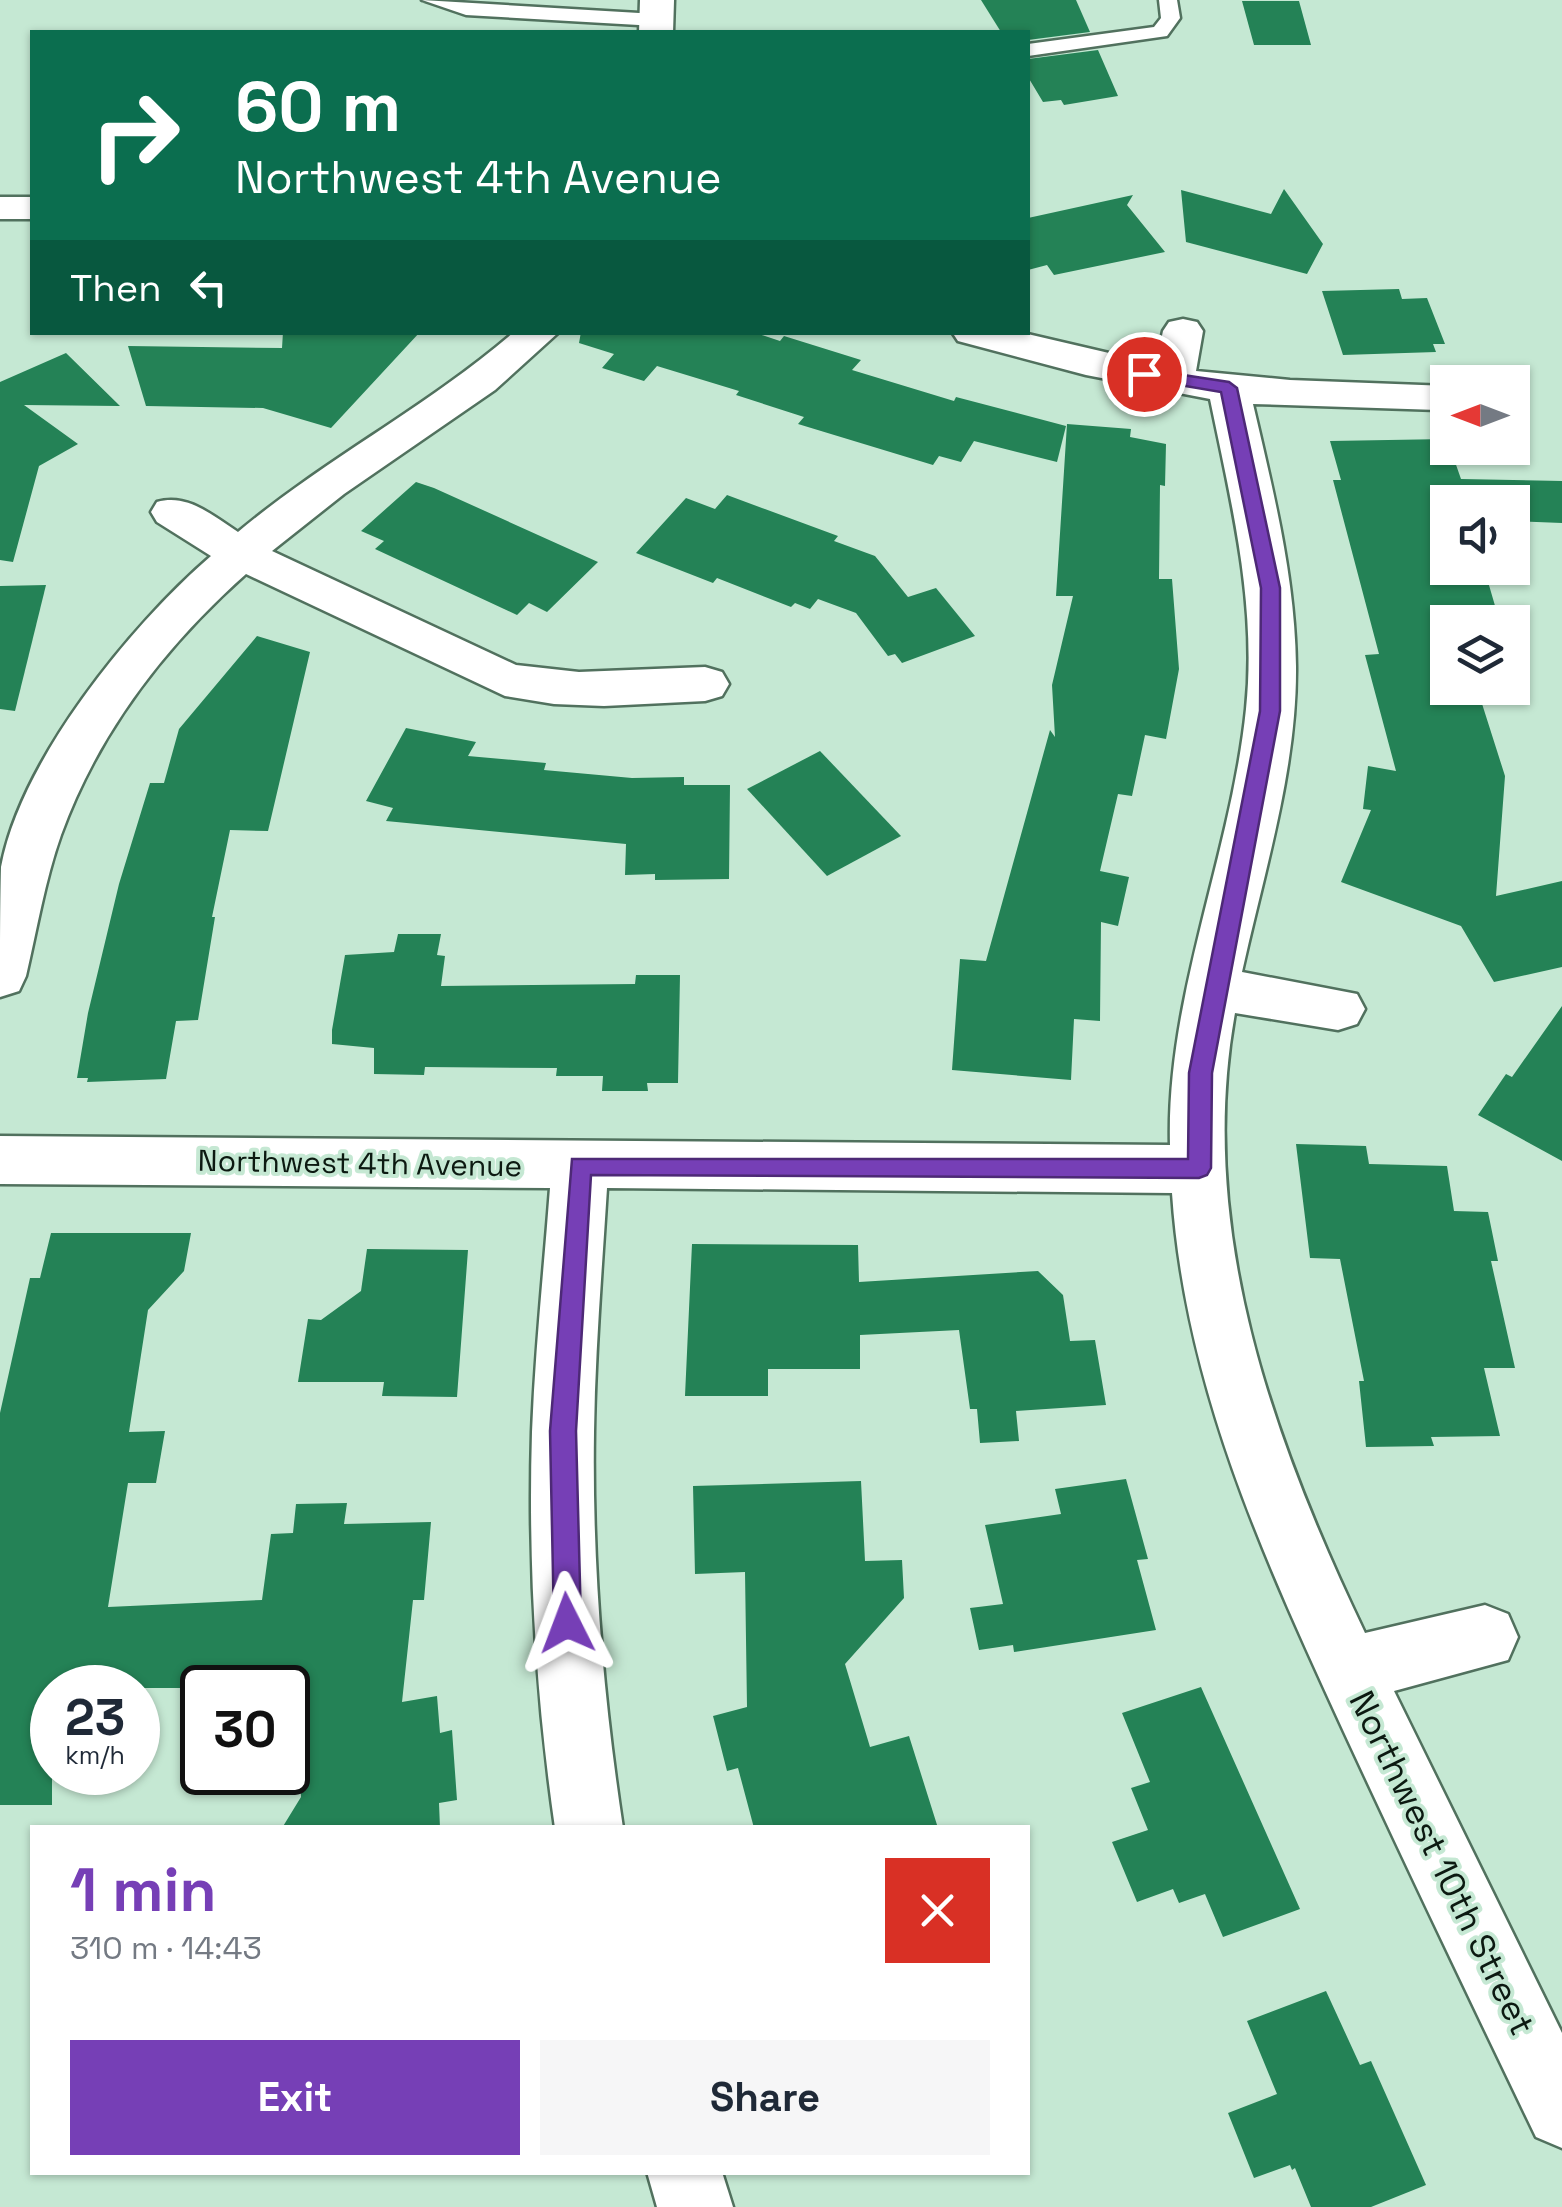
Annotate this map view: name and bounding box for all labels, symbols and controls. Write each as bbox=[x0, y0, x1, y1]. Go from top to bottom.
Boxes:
text: 60 m bbox=[235, 62, 401, 151]
icon: right bbox=[70, 70, 200, 200]
text: Northwest 4th Avenue bbox=[235, 149, 722, 206]
icon: left bbox=[181, 260, 236, 315]
text: Then bbox=[70, 264, 161, 312]
pin bbox=[1102, 332, 1187, 417]
icon: arrive bbox=[1117, 347, 1172, 402]
north arrow bbox=[1430, 365, 1530, 465]
map controls bbox=[1430, 365, 1530, 705]
button: sound bbox=[1430, 485, 1530, 585]
button: layers bbox=[1430, 605, 1530, 705]
street label: Northwest 4th Avenue bbox=[197, 1141, 523, 1185]
position arrow bbox=[515, 1571, 619, 1675]
speed limit sign: 30 bbox=[180, 1665, 310, 1795]
street label: Northwest 10th Street bbox=[1339, 1684, 1545, 2042]
text: 23 bbox=[65, 1686, 125, 1750]
text: km/h bbox=[65, 1739, 125, 1771]
text: 1 min bbox=[70, 1852, 217, 1929]
button: close bbox=[885, 1858, 990, 1963]
text: 310 m · 14:43 bbox=[70, 1928, 262, 1968]
button: Exit bbox=[70, 2040, 520, 2155]
button: Share bbox=[540, 2040, 990, 2155]

